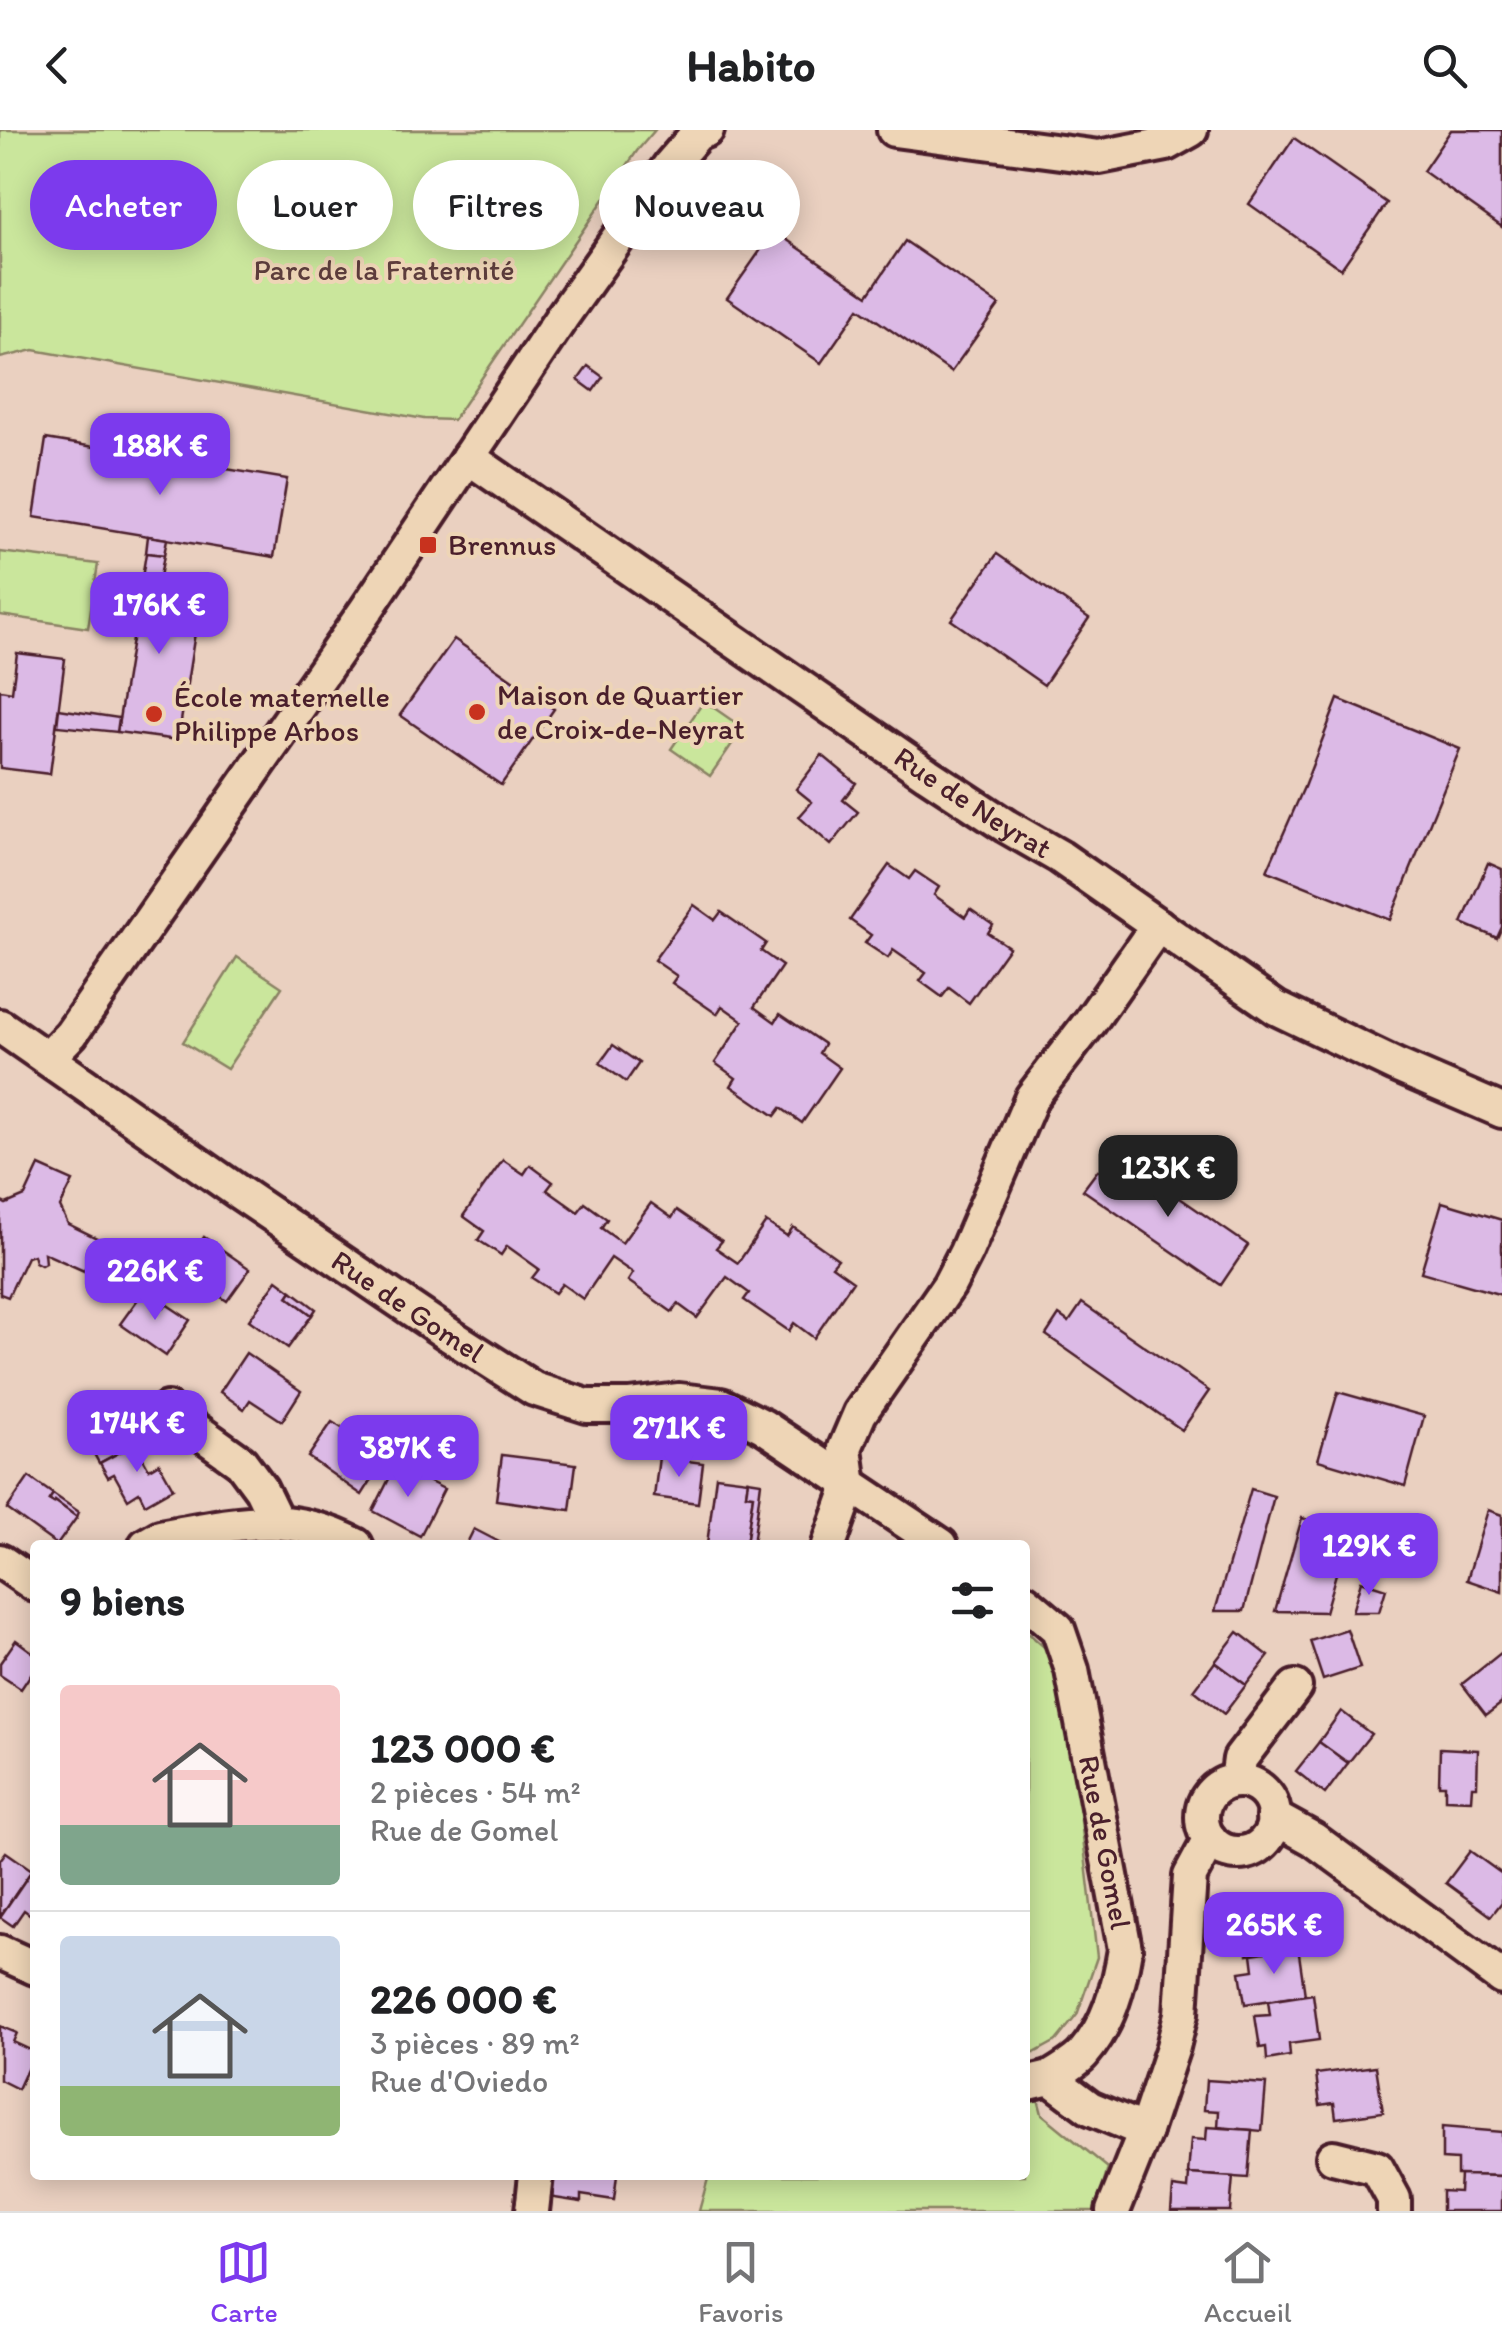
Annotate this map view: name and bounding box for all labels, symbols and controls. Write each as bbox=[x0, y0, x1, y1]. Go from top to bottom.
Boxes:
icon: back bbox=[30, 38, 85, 93]
text: Habito bbox=[686, 38, 816, 92]
icon: search bbox=[1417, 38, 1472, 93]
chip: Acheter bbox=[30, 160, 217, 250]
chip: Louer bbox=[237, 160, 393, 250]
chip: Filtres bbox=[413, 160, 579, 250]
chip: Nouveau bbox=[599, 160, 800, 250]
park label: Parc de la Fraternité bbox=[253, 251, 515, 288]
pin: 188K € bbox=[79, 413, 241, 498]
text: 188K € bbox=[112, 426, 208, 464]
place label: Brennus bbox=[448, 526, 556, 563]
marker: Brennus bbox=[417, 534, 439, 556]
pin: 176K € bbox=[78, 572, 240, 657]
text: 176K € bbox=[112, 585, 206, 623]
place label: Maison de Quartier de Croix-de-Neyrat bbox=[497, 676, 745, 747]
place label: École maternelle Philippe Arbos bbox=[174, 678, 390, 749]
marker: Maison de Quartier de Croix-de-Neyrat bbox=[466, 701, 488, 723]
marker: École maternelle Philippe Arbos bbox=[143, 703, 165, 725]
street label: Rue de Neyrat bbox=[887, 738, 1059, 866]
pin: 123K € bbox=[1087, 1135, 1249, 1220]
text: 123K € bbox=[1120, 1148, 1216, 1186]
pin: 226K € bbox=[74, 1238, 236, 1323]
street label: Rue de Gomel bbox=[325, 1241, 492, 1371]
text: 226K € bbox=[107, 1251, 203, 1289]
pin: 174K € bbox=[56, 1390, 218, 1475]
pin: 271K € bbox=[598, 1395, 760, 1480]
text: 174K € bbox=[89, 1403, 185, 1441]
text: 271K € bbox=[632, 1408, 726, 1446]
pin: 387K € bbox=[327, 1415, 489, 1500]
text: 387K € bbox=[360, 1428, 456, 1466]
pin: 129K € bbox=[1288, 1513, 1450, 1598]
text: 129K € bbox=[1322, 1526, 1416, 1564]
icon: filters bbox=[945, 1573, 1000, 1628]
text: 9 biens bbox=[60, 1575, 185, 1626]
text: 123 000 € bbox=[370, 1722, 555, 1773]
icon: home bbox=[140, 1725, 260, 1845]
street label: Rue de Gomel bbox=[1071, 1752, 1140, 1933]
text: 2 pièces · 54 m² bbox=[370, 1773, 581, 1811]
text: Rue de Gomel bbox=[370, 1811, 558, 1849]
pin: 265K € bbox=[1193, 1892, 1355, 1977]
text: 265K € bbox=[1226, 1905, 1322, 1943]
text: 226 000 € bbox=[370, 1973, 557, 2024]
icon: home bbox=[140, 1976, 260, 2096]
text: 3 pièces · 89 m² bbox=[370, 2024, 580, 2062]
text: Rue d'Oviedo bbox=[370, 2062, 548, 2100]
tab: Carte bbox=[210, 2235, 278, 2329]
tab: Favoris bbox=[698, 2235, 784, 2329]
tab: Accueil bbox=[1204, 2235, 1292, 2329]

